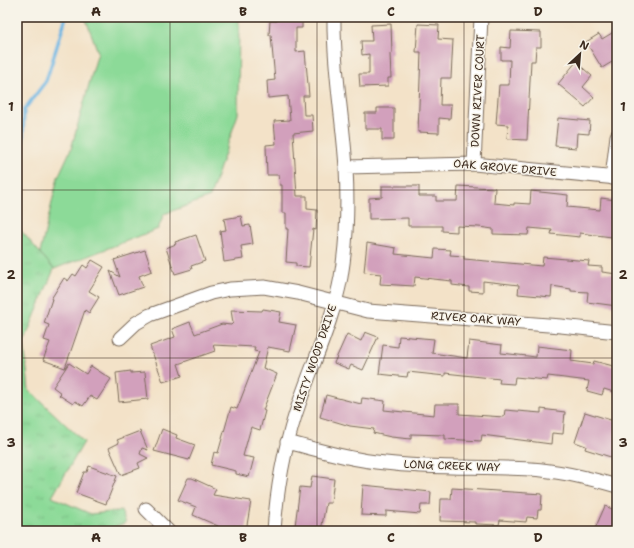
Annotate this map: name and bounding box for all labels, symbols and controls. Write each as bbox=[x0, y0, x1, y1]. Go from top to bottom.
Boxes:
text: A bbox=[91, 3, 101, 20]
text: B bbox=[239, 3, 247, 20]
text: C bbox=[387, 3, 395, 20]
text: D bbox=[533, 3, 543, 20]
street label: DOWN RIVER COURT bbox=[468, 34, 488, 148]
north arrow bbox=[560, 34, 600, 74]
text: N bbox=[577, 37, 592, 54]
text: 1 bbox=[8, 98, 14, 115]
text: 1 bbox=[620, 98, 626, 115]
street label: OAK GROVE DRIVE bbox=[453, 156, 557, 180]
text: 2 bbox=[6, 266, 16, 283]
text: 2 bbox=[618, 266, 628, 283]
street label: MISTY WOOD DRIVE bbox=[290, 302, 340, 414]
street label: RIVER OAK WAY bbox=[430, 308, 522, 330]
text: 3 bbox=[6, 434, 16, 451]
text: 3 bbox=[618, 434, 628, 451]
street label: LONG CREEK WAY bbox=[403, 457, 501, 475]
text: A bbox=[91, 529, 101, 546]
text: B bbox=[239, 529, 247, 546]
text: C bbox=[387, 529, 395, 546]
text: D bbox=[533, 529, 543, 546]

